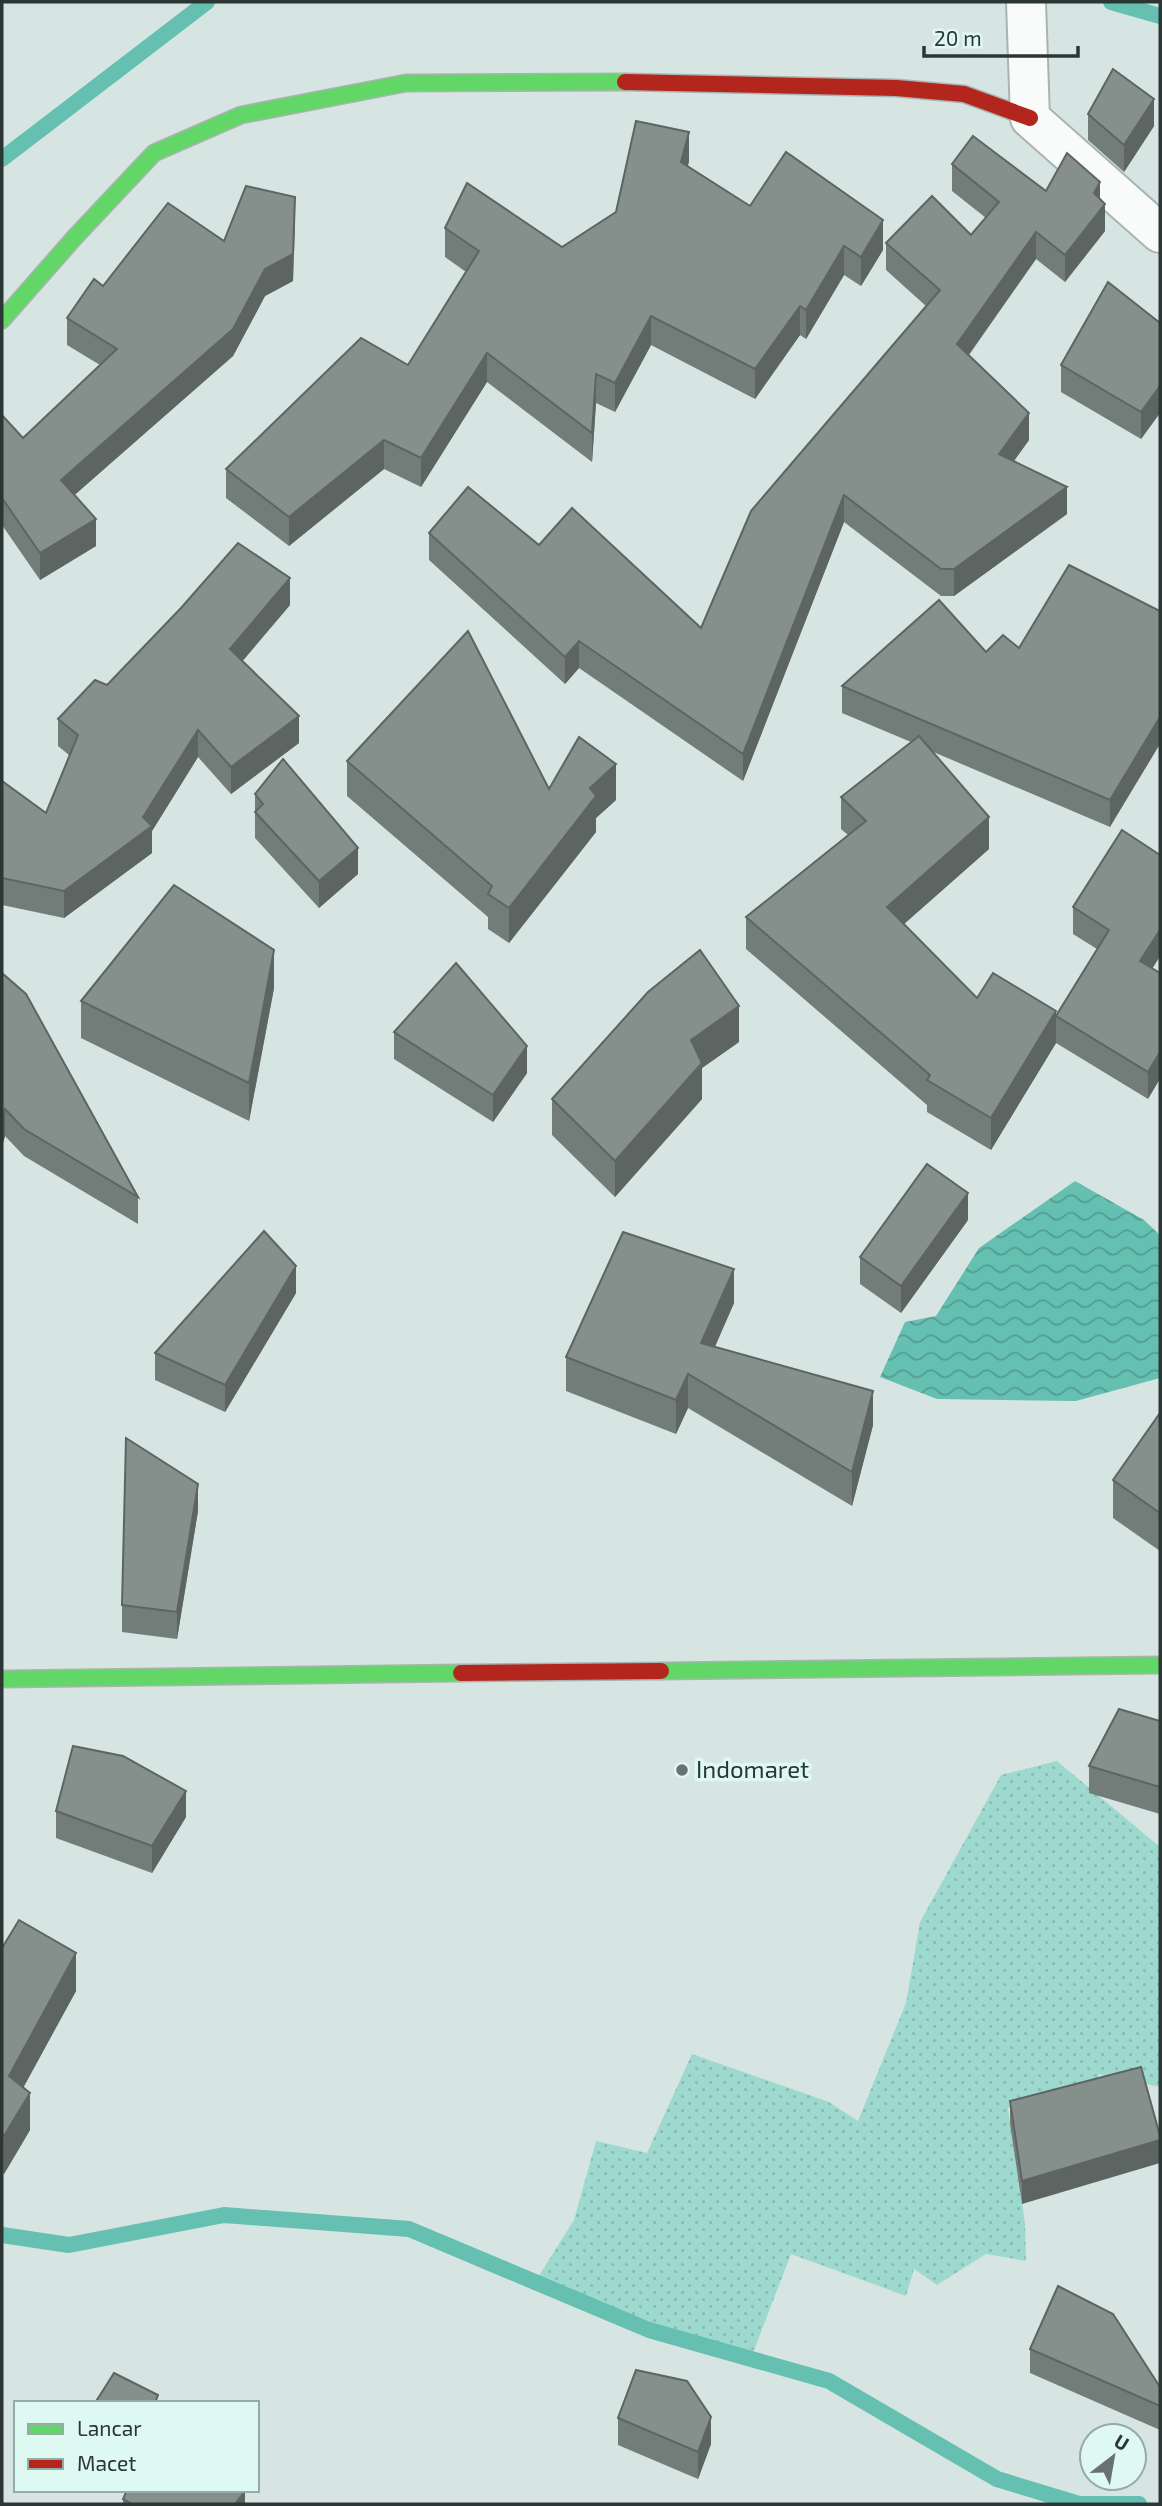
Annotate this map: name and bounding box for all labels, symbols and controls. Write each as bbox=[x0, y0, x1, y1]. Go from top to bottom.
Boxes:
scale bar bbox=[924, 14, 1078, 58]
text: 20 m bbox=[934, 25, 982, 50]
place label: Indomaret bbox=[696, 1754, 809, 1783]
marker: Indomaret bbox=[674, 1762, 690, 1778]
legend bbox=[14, 2401, 259, 2492]
text: Lancar bbox=[77, 2415, 142, 2440]
north arrow bbox=[1078, 2422, 1148, 2492]
text: U bbox=[1110, 2429, 1134, 2455]
text: Macet bbox=[77, 2450, 136, 2475]

